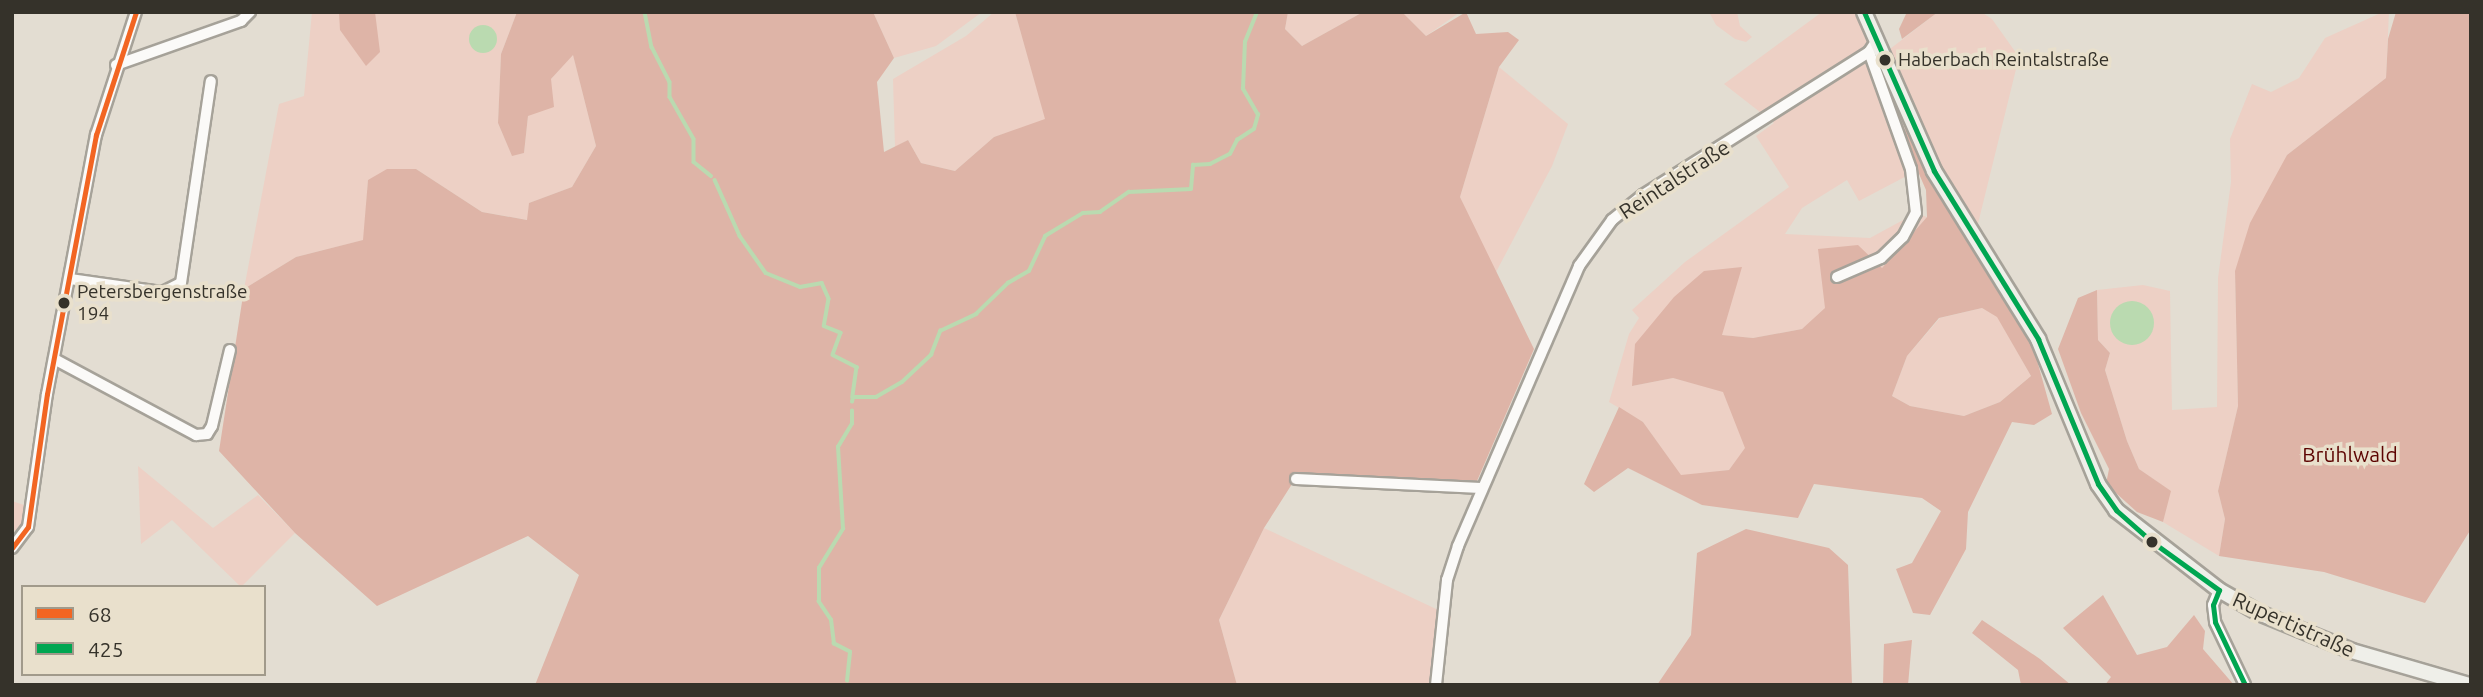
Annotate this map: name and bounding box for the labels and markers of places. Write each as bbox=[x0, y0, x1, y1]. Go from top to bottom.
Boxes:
place label: Haberbach Reintalstraße bbox=[1898, 49, 2109, 71]
marker: Haberbach Reintalstraße bbox=[1878, 53, 1892, 67]
place label: Petersbergenstraße 194 bbox=[77, 281, 247, 325]
marker: Petersbergenstraße 194 bbox=[57, 296, 71, 310]
unlabelled marker bbox=[2145, 535, 2159, 549]

